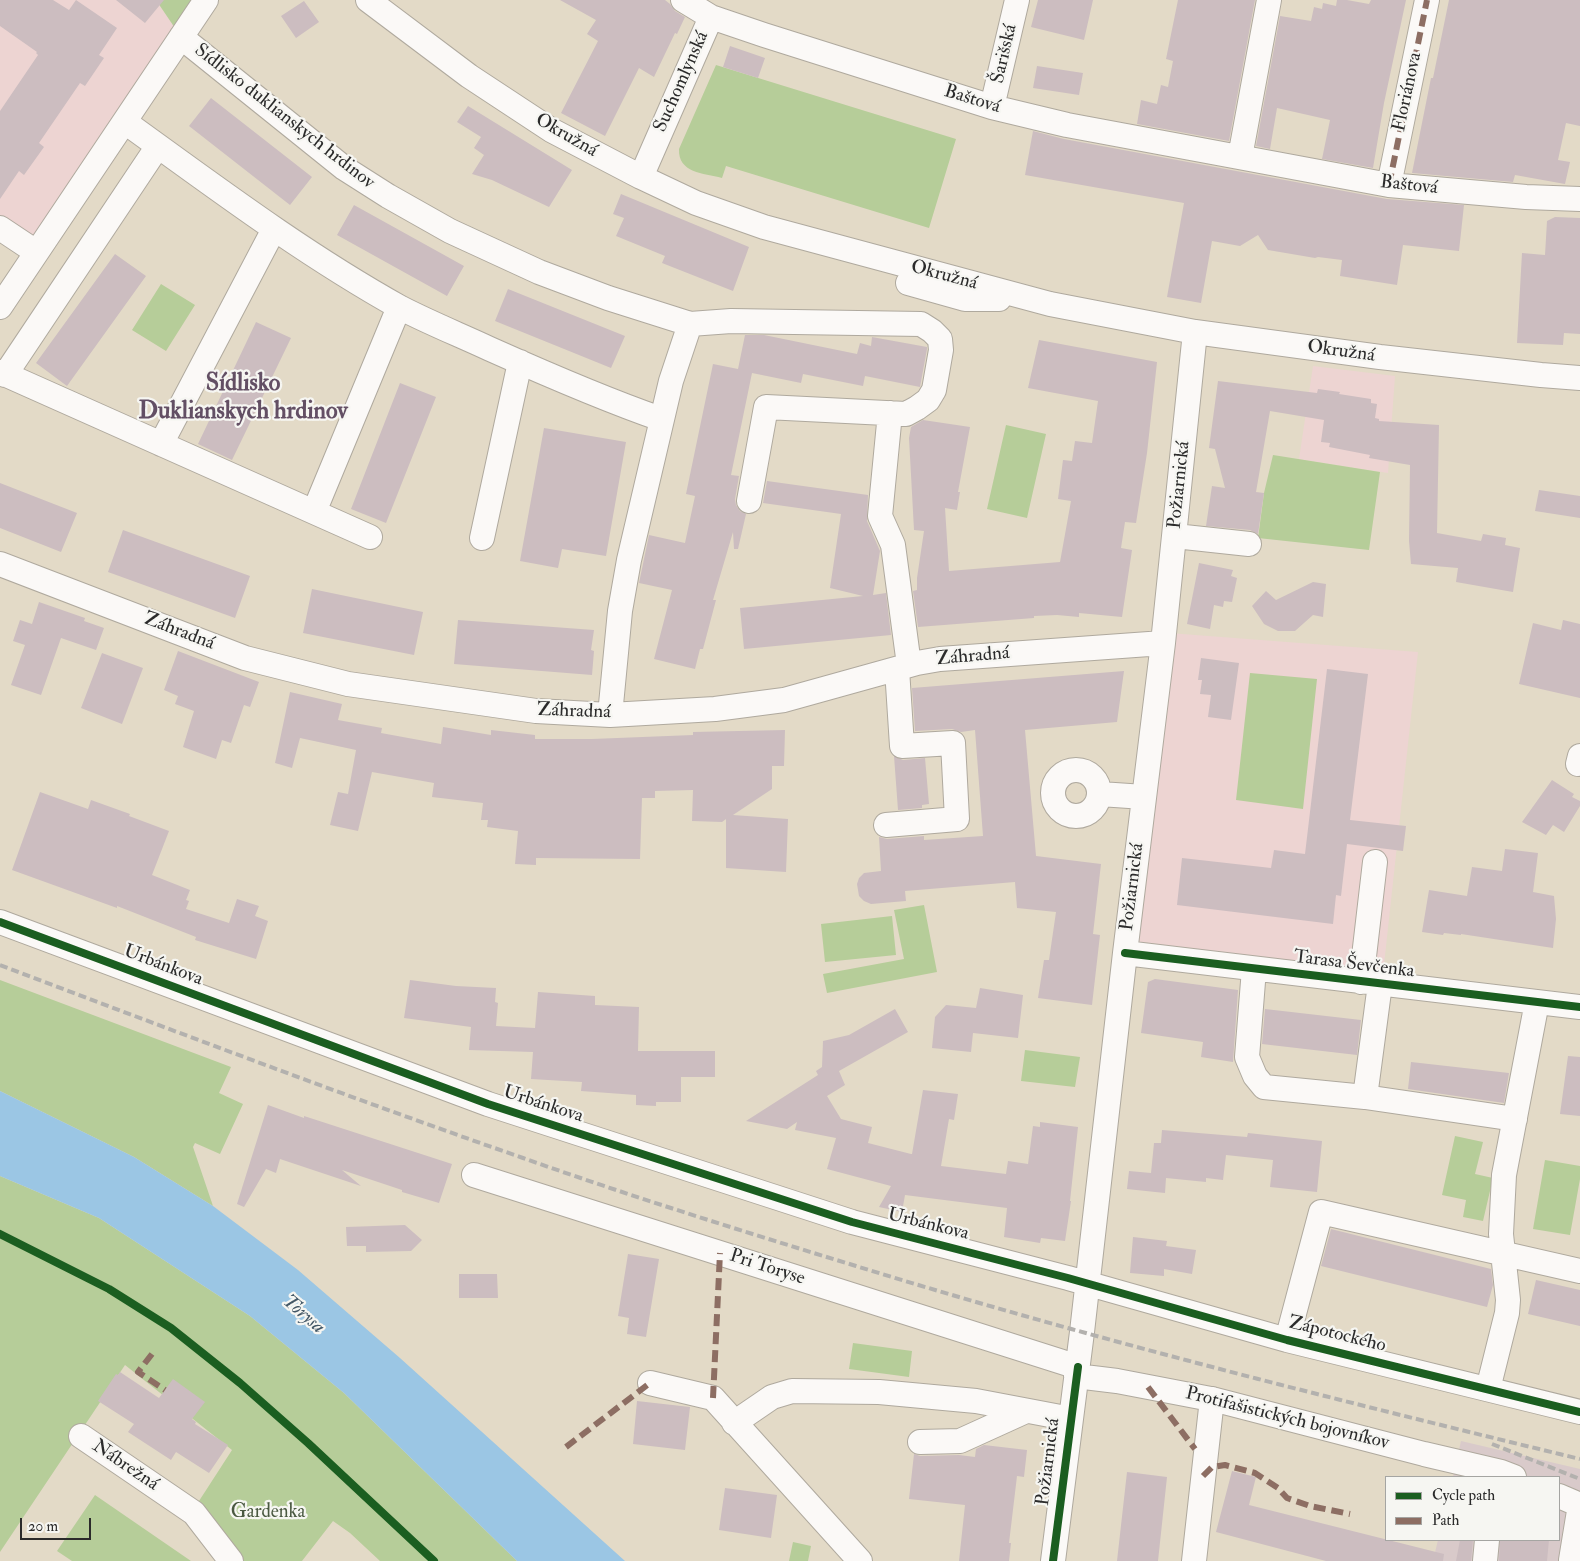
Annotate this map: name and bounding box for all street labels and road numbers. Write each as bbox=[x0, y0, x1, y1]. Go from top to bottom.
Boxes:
street label: Šarišská bbox=[987, 22, 1023, 86]
street label: Suchomlynská bbox=[650, 28, 714, 136]
street label: Sídlisko duklianskych hrdinov bbox=[189, 39, 379, 195]
street label: Floriánova bbox=[1388, 50, 1428, 134]
street label: Baštová bbox=[941, 81, 1003, 119]
street label: Okružná bbox=[531, 109, 601, 163]
street label: Baštová bbox=[1379, 172, 1439, 200]
street label: Okružná bbox=[908, 256, 980, 296]
street label: Okružná bbox=[1306, 336, 1376, 368]
street label: Požiarnická bbox=[1164, 440, 1196, 530]
street label: Záhradná bbox=[140, 608, 218, 656]
street label: Záhradná bbox=[935, 642, 1011, 672]
street label: Záhradná bbox=[537, 699, 611, 725]
street label: Požiarnická bbox=[1116, 842, 1150, 932]
street label: Urbánkova bbox=[120, 940, 206, 992]
street label: Tarasa Ševčenka bbox=[1292, 946, 1416, 984]
street label: Urbánkova bbox=[500, 1081, 586, 1129]
street label: Urbánkova bbox=[885, 1204, 971, 1246]
street label: Pri Toryse bbox=[726, 1245, 808, 1291]
street label: Zápotockého bbox=[1286, 1312, 1388, 1358]
street label: Protifašistických bojovníkov bbox=[1183, 1383, 1391, 1455]
street label: Požiarnická bbox=[1032, 1417, 1066, 1507]
street label: Nábrežná bbox=[87, 1435, 163, 1497]

